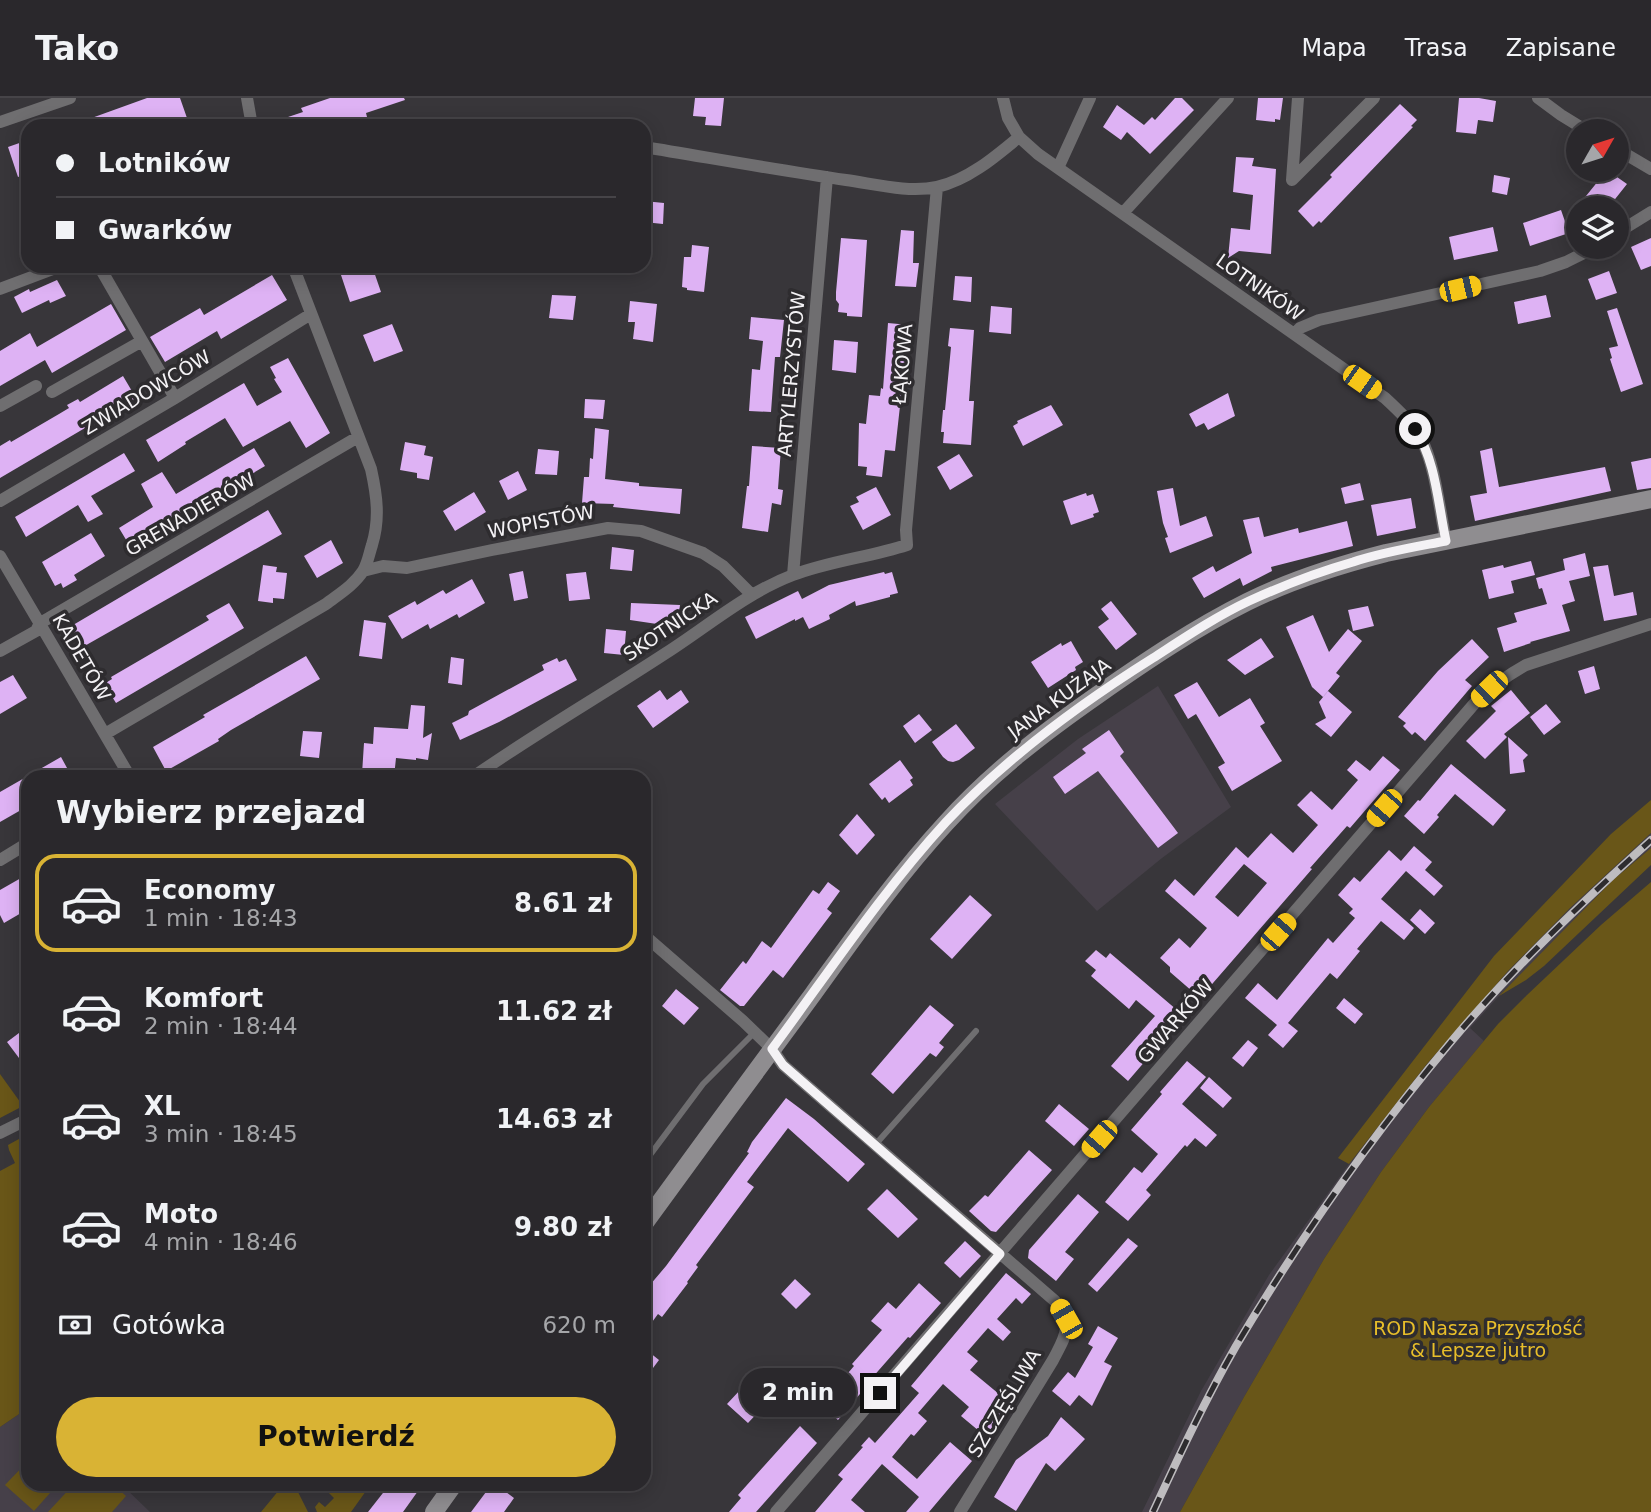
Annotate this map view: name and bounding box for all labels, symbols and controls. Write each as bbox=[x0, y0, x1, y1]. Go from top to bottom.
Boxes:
text: Tako bbox=[35, 29, 119, 68]
text: Mapa bbox=[1301, 34, 1367, 62]
text: Trasa bbox=[1405, 34, 1468, 62]
text: Zapisane bbox=[1506, 34, 1616, 62]
north arrow bbox=[1566, 119, 1629, 182]
map controls bbox=[1566, 119, 1629, 259]
text: Lotników bbox=[98, 148, 231, 178]
button: layers bbox=[1566, 196, 1629, 259]
text: Gwarków bbox=[98, 215, 232, 245]
street label: LOTNIKÓW bbox=[1212, 248, 1309, 325]
car bbox=[1438, 274, 1483, 304]
street label: ARTYLERZYSTÓW bbox=[772, 290, 809, 458]
street label: ŁĄKOWA bbox=[887, 323, 916, 406]
street label: ZWIADOWCÓW bbox=[77, 344, 214, 439]
car bbox=[1339, 361, 1386, 403]
route start bbox=[1399, 413, 1431, 445]
street label: GRENADIERÓW bbox=[121, 467, 259, 560]
street label: WOPISTÓW bbox=[486, 499, 596, 542]
street label: SKOTNICKA bbox=[619, 587, 721, 665]
street label: KADETÓW bbox=[48, 609, 117, 705]
street label: JANA KUŻAJA bbox=[1003, 653, 1115, 743]
car bbox=[1467, 667, 1512, 711]
car bbox=[1363, 785, 1406, 831]
text: Wybierz przejazd bbox=[56, 793, 366, 831]
icon: car bbox=[60, 872, 123, 935]
text: Economy bbox=[144, 875, 275, 905]
text: 8.61 zł bbox=[514, 888, 612, 918]
text: 1 min · 18:43 bbox=[144, 905, 298, 931]
car bbox=[1257, 909, 1300, 955]
street label: GWARKÓW bbox=[1132, 974, 1217, 1067]
icon: car bbox=[60, 980, 123, 1043]
text: Komfort bbox=[144, 983, 263, 1013]
text: 11.62 zł bbox=[496, 996, 612, 1026]
text: 2 min · 18:44 bbox=[144, 1013, 298, 1039]
icon: car bbox=[60, 1088, 123, 1151]
text: XL bbox=[144, 1091, 181, 1121]
text: 14.63 zł bbox=[496, 1104, 612, 1134]
car bbox=[1078, 1116, 1121, 1162]
text: 3 min · 18:45 bbox=[144, 1121, 298, 1147]
icon: car bbox=[60, 1196, 123, 1259]
text: Moto bbox=[144, 1199, 218, 1229]
text: 9.80 zł bbox=[514, 1212, 612, 1242]
text: 4 min · 18:46 bbox=[144, 1229, 298, 1255]
car bbox=[1047, 1296, 1086, 1342]
icon: cash bbox=[56, 1306, 94, 1344]
text: Gotówka bbox=[112, 1310, 226, 1340]
text: 620 m bbox=[542, 1312, 616, 1338]
park label: ROD Nasza Przyszłość & Lepsze jutro bbox=[1373, 1317, 1583, 1361]
street label: SZCZĘŚLIWA bbox=[962, 1344, 1045, 1461]
callout: 2 min bbox=[740, 1368, 856, 1418]
route end bbox=[864, 1377, 896, 1409]
text: 2 min bbox=[762, 1379, 834, 1405]
button: Potwierdź bbox=[56, 1397, 616, 1477]

